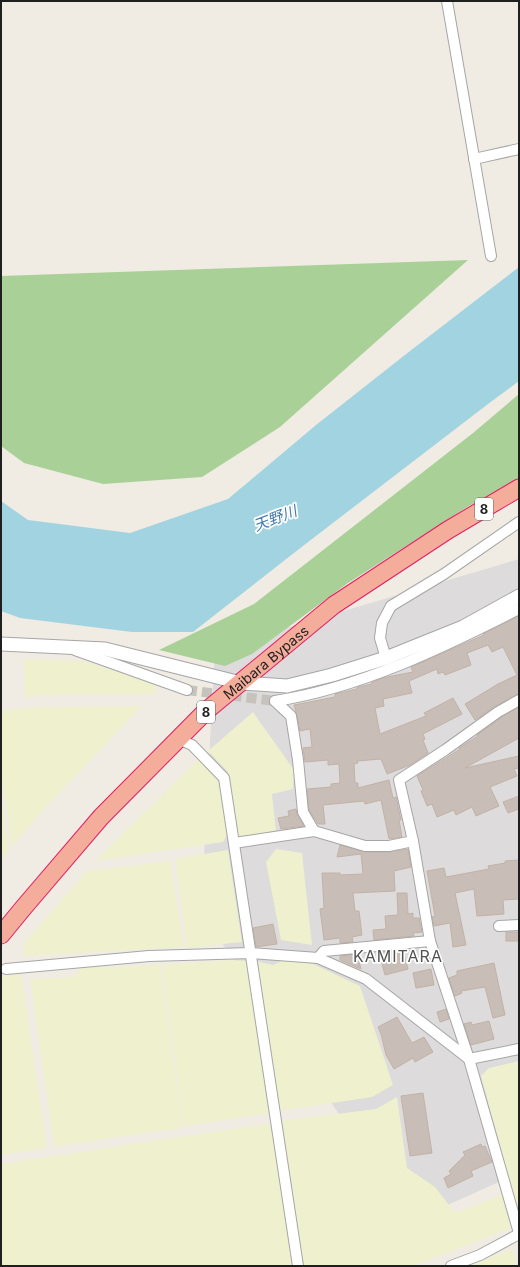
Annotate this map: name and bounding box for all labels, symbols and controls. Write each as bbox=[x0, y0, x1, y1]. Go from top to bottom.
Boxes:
road number: 8 bbox=[475, 498, 493, 520]
water label: 天野川 bbox=[251, 500, 301, 535]
street label: Maibara Bypass bbox=[219, 621, 312, 702]
road number: 8 bbox=[197, 701, 215, 723]
district label: KAMITARA bbox=[353, 946, 443, 966]

